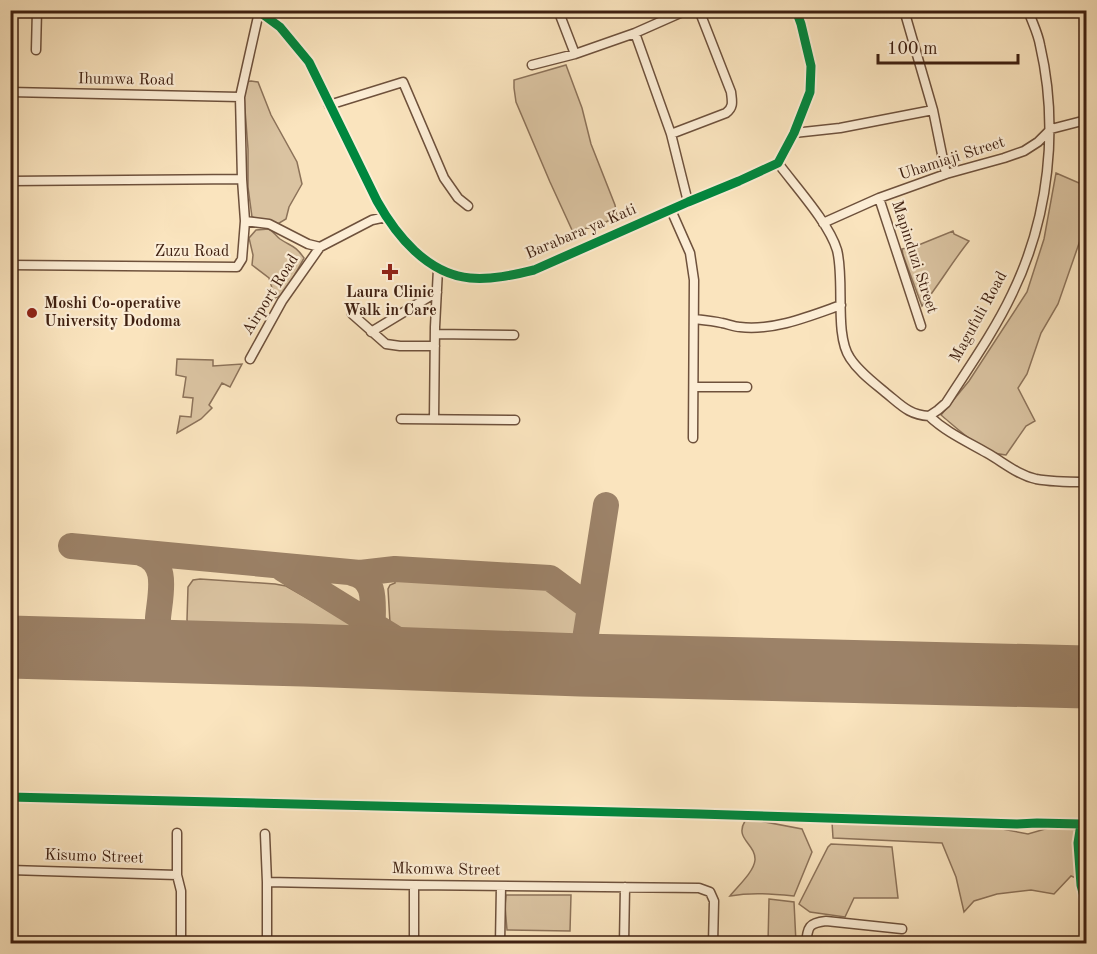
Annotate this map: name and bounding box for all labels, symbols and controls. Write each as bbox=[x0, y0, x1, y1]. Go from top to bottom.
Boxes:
scale bar bbox=[878, 27, 1018, 65]
text: 100 m bbox=[887, 40, 938, 58]
street label: Ihumwa Road bbox=[78, 71, 174, 89]
street label: Uhamiaji Street bbox=[897, 134, 1007, 184]
street label: Mapinduzi Street bbox=[888, 199, 940, 316]
street label: Barabara ya Kati bbox=[523, 201, 639, 263]
street label: Zuzu Road bbox=[155, 244, 229, 260]
street label: Airport Road bbox=[240, 252, 302, 338]
marker: Laura Clinic Walk in Care bbox=[381, 263, 399, 281]
street label: Magufuli Road bbox=[947, 269, 1011, 365]
place label: Laura Clinic Walk in Care bbox=[343, 285, 437, 319]
place label: Moshi Co-operative University Dodoma bbox=[44, 296, 181, 330]
marker: Moshi Co-operative University Dodoma bbox=[25, 306, 39, 320]
street label: Kisumo Street bbox=[44, 847, 144, 867]
street label: Mkomwa Street bbox=[391, 861, 501, 879]

